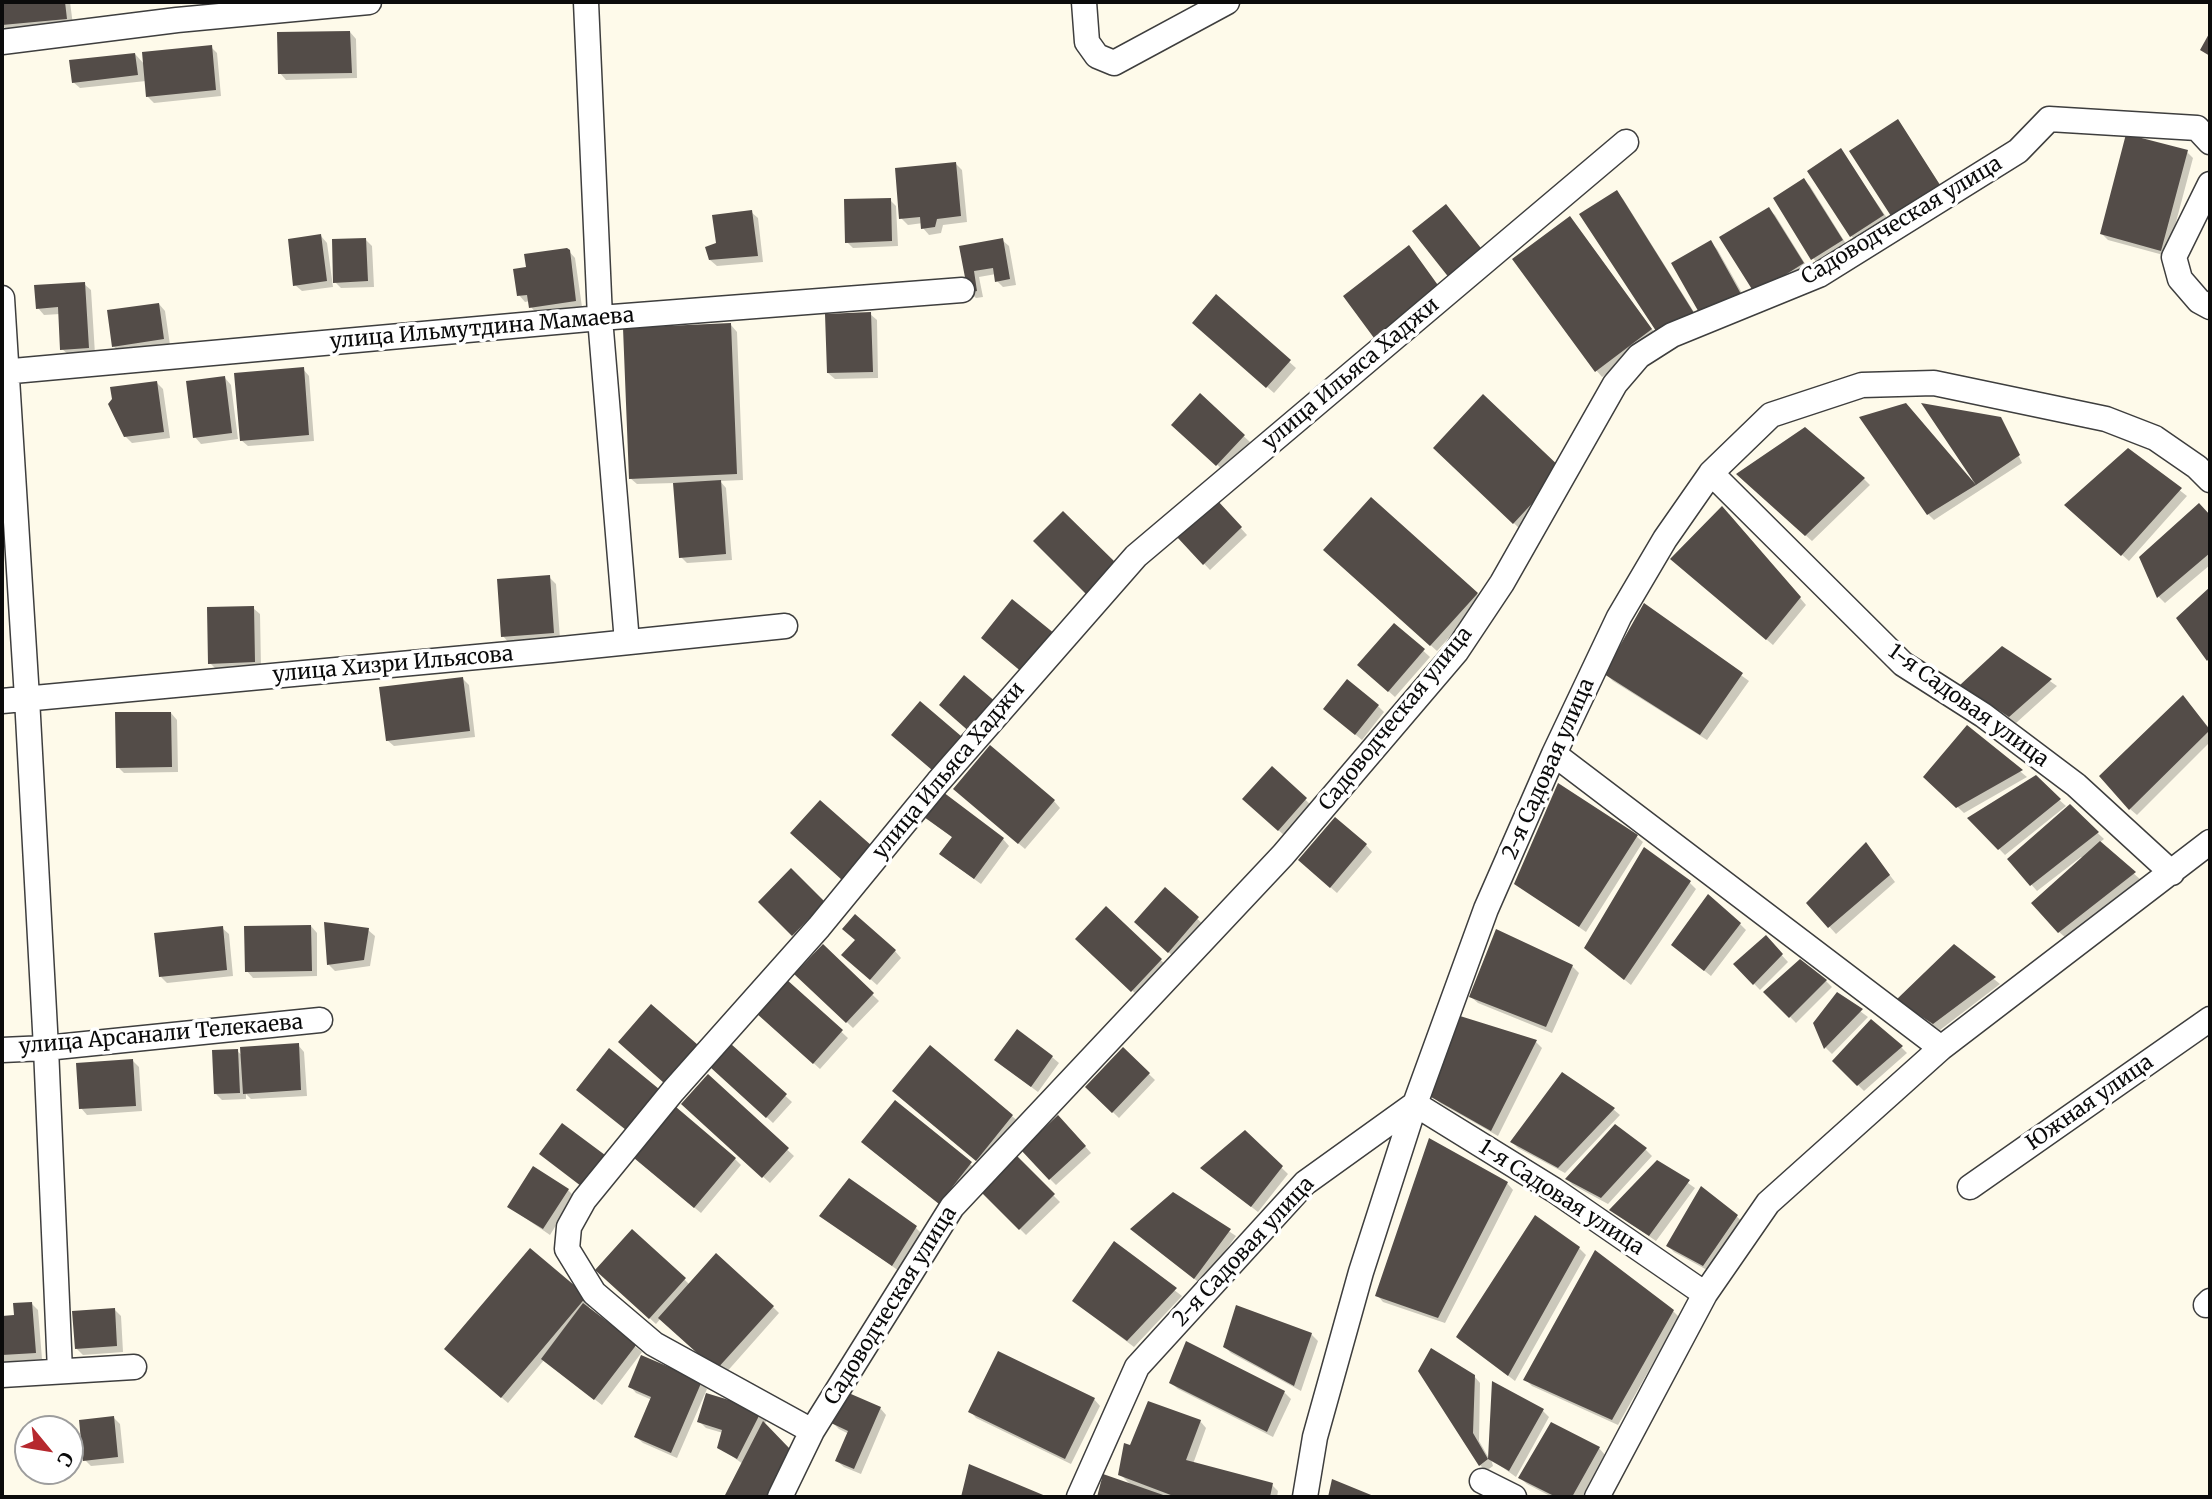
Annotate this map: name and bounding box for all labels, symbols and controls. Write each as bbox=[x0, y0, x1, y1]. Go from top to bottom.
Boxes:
street label: Садоводческая улица bbox=[1797, 151, 2007, 291]
street label: улица Ильяса Хаджи bbox=[1258, 293, 1444, 455]
street label: улица Ильмутдина Мамаева bbox=[329, 303, 635, 355]
street label: Садоводческая улица bbox=[1314, 622, 1478, 816]
street label: 1-я Садовая улица bbox=[1883, 639, 2053, 773]
street label: улица Хизри Ильясова bbox=[272, 642, 514, 688]
street label: 2-я Садовая улица bbox=[1498, 675, 1600, 863]
street label: улица Ильяса Хаджи bbox=[868, 678, 1030, 864]
street label: улица Арсанали Телекаева bbox=[18, 1010, 304, 1060]
street label: Южная улица bbox=[2022, 1050, 2158, 1156]
street label: 1-я Садовая улица bbox=[1473, 1135, 1649, 1261]
street label: 2-я Садовая улица bbox=[1168, 1172, 1320, 1332]
street label: Садоводческая улица bbox=[820, 1202, 962, 1410]
north arrow bbox=[14, 1415, 84, 1485]
text: С bbox=[52, 1448, 79, 1471]

